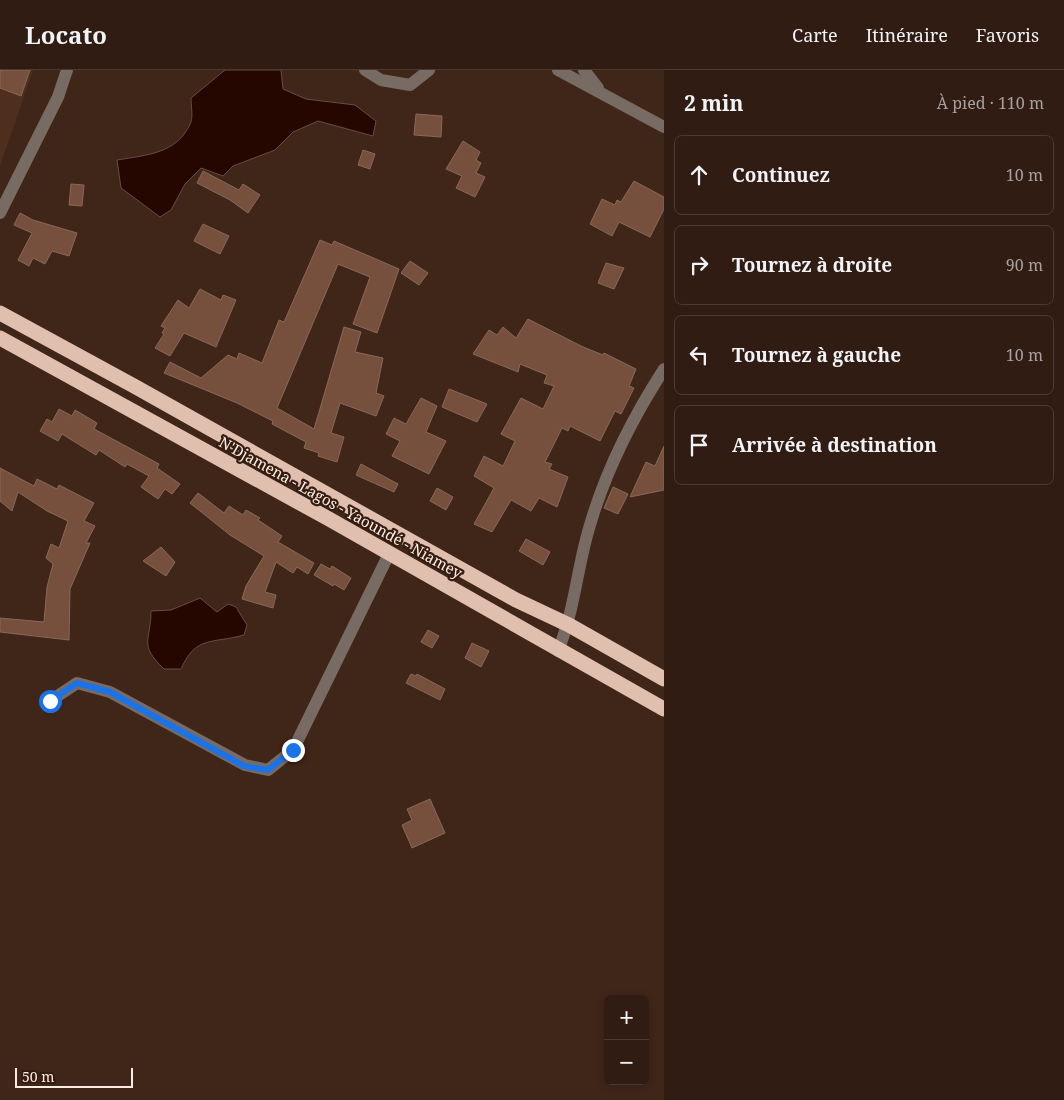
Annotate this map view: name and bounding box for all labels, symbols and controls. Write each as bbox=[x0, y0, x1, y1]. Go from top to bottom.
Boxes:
text: Locato bbox=[25, 18, 107, 51]
text: Carte bbox=[792, 23, 838, 47]
text: Itinéraire bbox=[866, 23, 948, 47]
text: Favoris bbox=[976, 23, 1039, 47]
text: 2 min bbox=[684, 89, 743, 117]
text: À pied · 110 m bbox=[937, 92, 1044, 114]
icon: ahead bbox=[685, 161, 713, 189]
text: Continuez bbox=[732, 162, 830, 188]
text: 10 m bbox=[1006, 164, 1043, 186]
icon: right bbox=[685, 251, 713, 279]
text: Tournez à droite bbox=[732, 252, 892, 278]
text: 90 m bbox=[1006, 254, 1043, 276]
icon: left bbox=[685, 341, 713, 369]
text: Tournez à gauche bbox=[732, 342, 901, 368]
text: 10 m bbox=[1006, 344, 1043, 366]
icon: arrive bbox=[685, 431, 713, 459]
street label: N'Djamena - Lagos - Yaoundé - Niamey bbox=[216, 432, 467, 583]
text: Arrivée à destination bbox=[732, 432, 937, 458]
route start bbox=[39, 690, 62, 713]
route end bbox=[282, 739, 305, 762]
map controls bbox=[604, 995, 649, 1085]
button: + bbox=[604, 995, 649, 1040]
button: − bbox=[604, 1040, 649, 1085]
scale bar bbox=[15, 1065, 132, 1088]
text: 50 m bbox=[22, 1067, 55, 1086]

